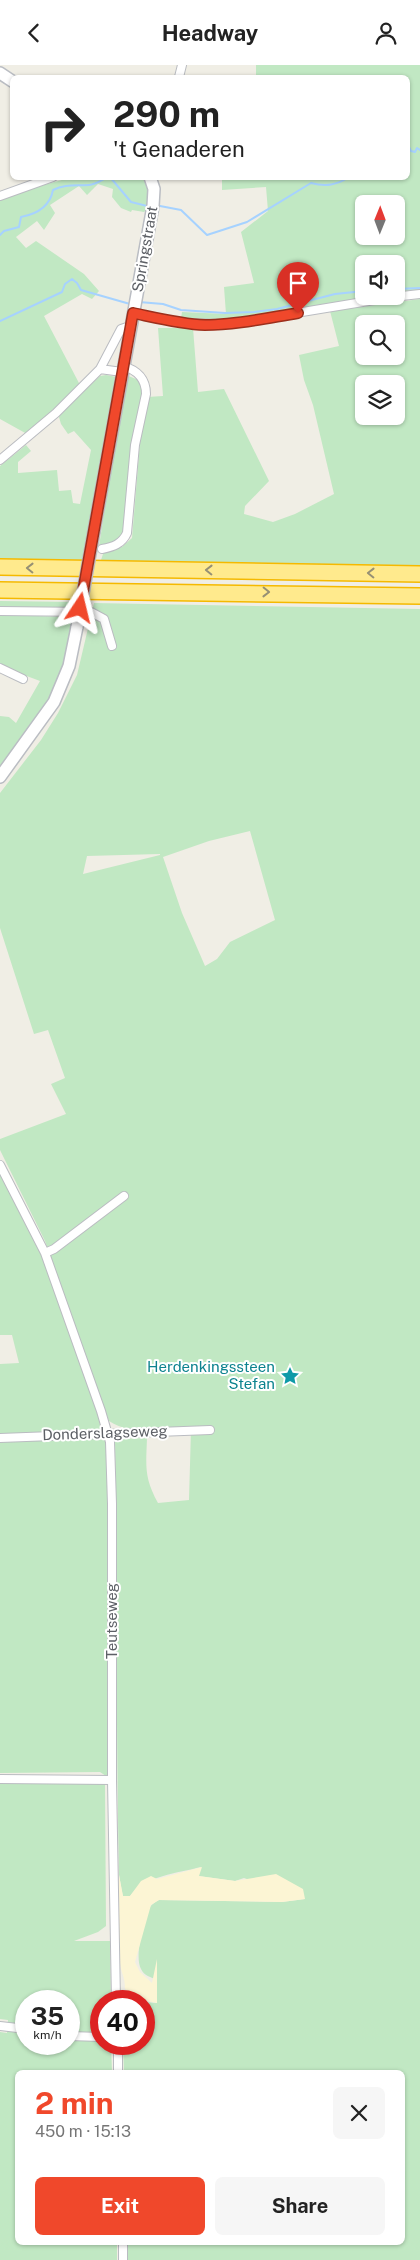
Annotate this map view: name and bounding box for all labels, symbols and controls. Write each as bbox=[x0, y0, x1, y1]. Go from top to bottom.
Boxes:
icon: back bbox=[20, 19, 48, 47]
icon: person bbox=[372, 19, 400, 47]
text: Headway bbox=[162, 20, 258, 46]
text: 290 m bbox=[113, 94, 220, 135]
icon: right bbox=[30, 95, 95, 160]
text: 't Genaderen bbox=[113, 136, 245, 162]
north arrow bbox=[355, 195, 405, 245]
map controls bbox=[355, 195, 405, 425]
street label: Springstraat bbox=[129, 204, 160, 293]
button: sound bbox=[355, 255, 405, 305]
pin bbox=[277, 262, 319, 313]
icon: arrive bbox=[284, 269, 312, 297]
button: search bbox=[355, 315, 405, 365]
button: layers bbox=[355, 375, 405, 425]
one-way arrow bbox=[26, 562, 34, 573]
one-way arrow bbox=[205, 565, 212, 575]
one-way arrow bbox=[367, 568, 375, 578]
position arrow bbox=[53, 581, 105, 633]
one-way arrow bbox=[262, 587, 270, 597]
place label: Herdenkingssteen Stefan bbox=[147, 1358, 275, 1392]
place icon: Herdenkingssteen Stefan bbox=[279, 1365, 301, 1387]
street label: Donderslagseweg bbox=[42, 1422, 168, 1443]
street label: Teutseweg bbox=[103, 1583, 120, 1659]
speed limit sign: 40 bbox=[90, 1990, 155, 2055]
text: 35 bbox=[31, 2001, 64, 2031]
text: km/h bbox=[33, 2028, 62, 2042]
text: 2 min bbox=[35, 2085, 114, 2121]
button: close bbox=[333, 2087, 385, 2139]
text: 450 m · 15:13 bbox=[35, 2122, 131, 2141]
button: Exit bbox=[35, 2177, 205, 2235]
button: Share bbox=[215, 2177, 385, 2235]

